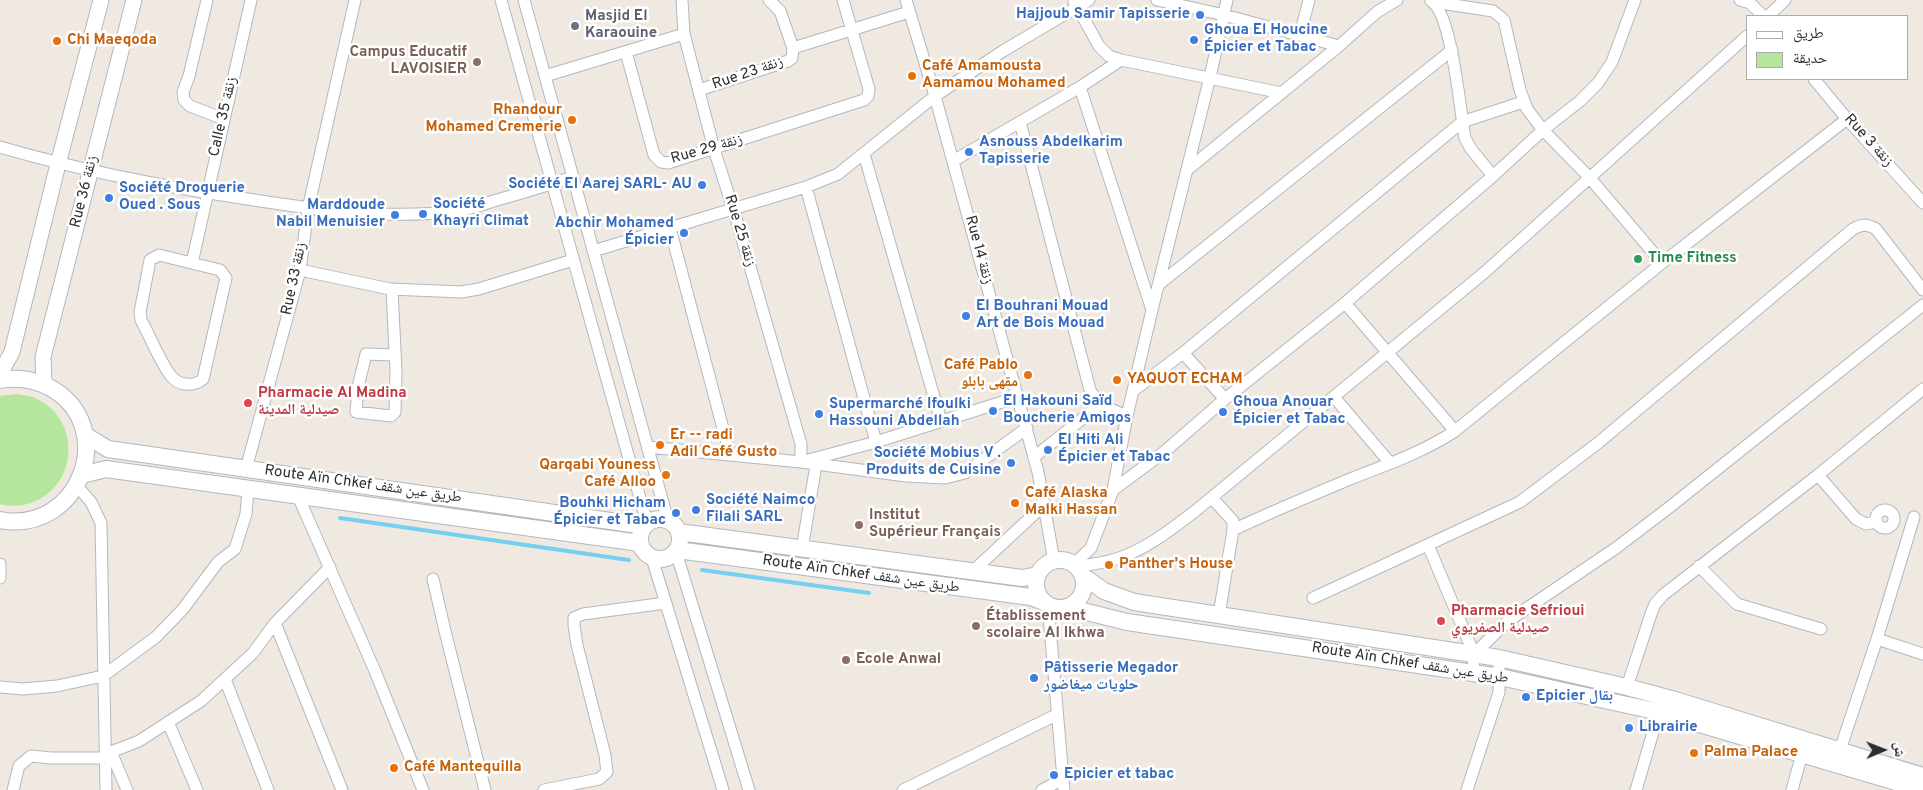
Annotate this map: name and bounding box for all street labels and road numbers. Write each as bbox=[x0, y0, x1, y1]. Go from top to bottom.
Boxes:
street label: Rue 23 زنقة bbox=[710, 53, 786, 95]
street label: Calle 35 زنقة bbox=[206, 75, 242, 159]
street label: Rue 3 زنقة bbox=[1840, 111, 1896, 171]
street label: Rue 29 زنقة bbox=[669, 131, 745, 169]
street label: Rue 36 زنقة bbox=[67, 154, 103, 230]
street label: Rue 25 زنقة bbox=[720, 193, 758, 269]
street label: Rue 14 زنقة bbox=[960, 214, 996, 286]
street label: Rue 33 زنقة bbox=[279, 241, 311, 317]
street label: Route Aïn Chkef طريق عين شقف bbox=[263, 462, 463, 508]
street label: Route Aïn Chkef طريق عين شقف bbox=[761, 552, 961, 598]
street label: Route Aïn Chkef طريق عين شقف bbox=[1310, 640, 1510, 688]

